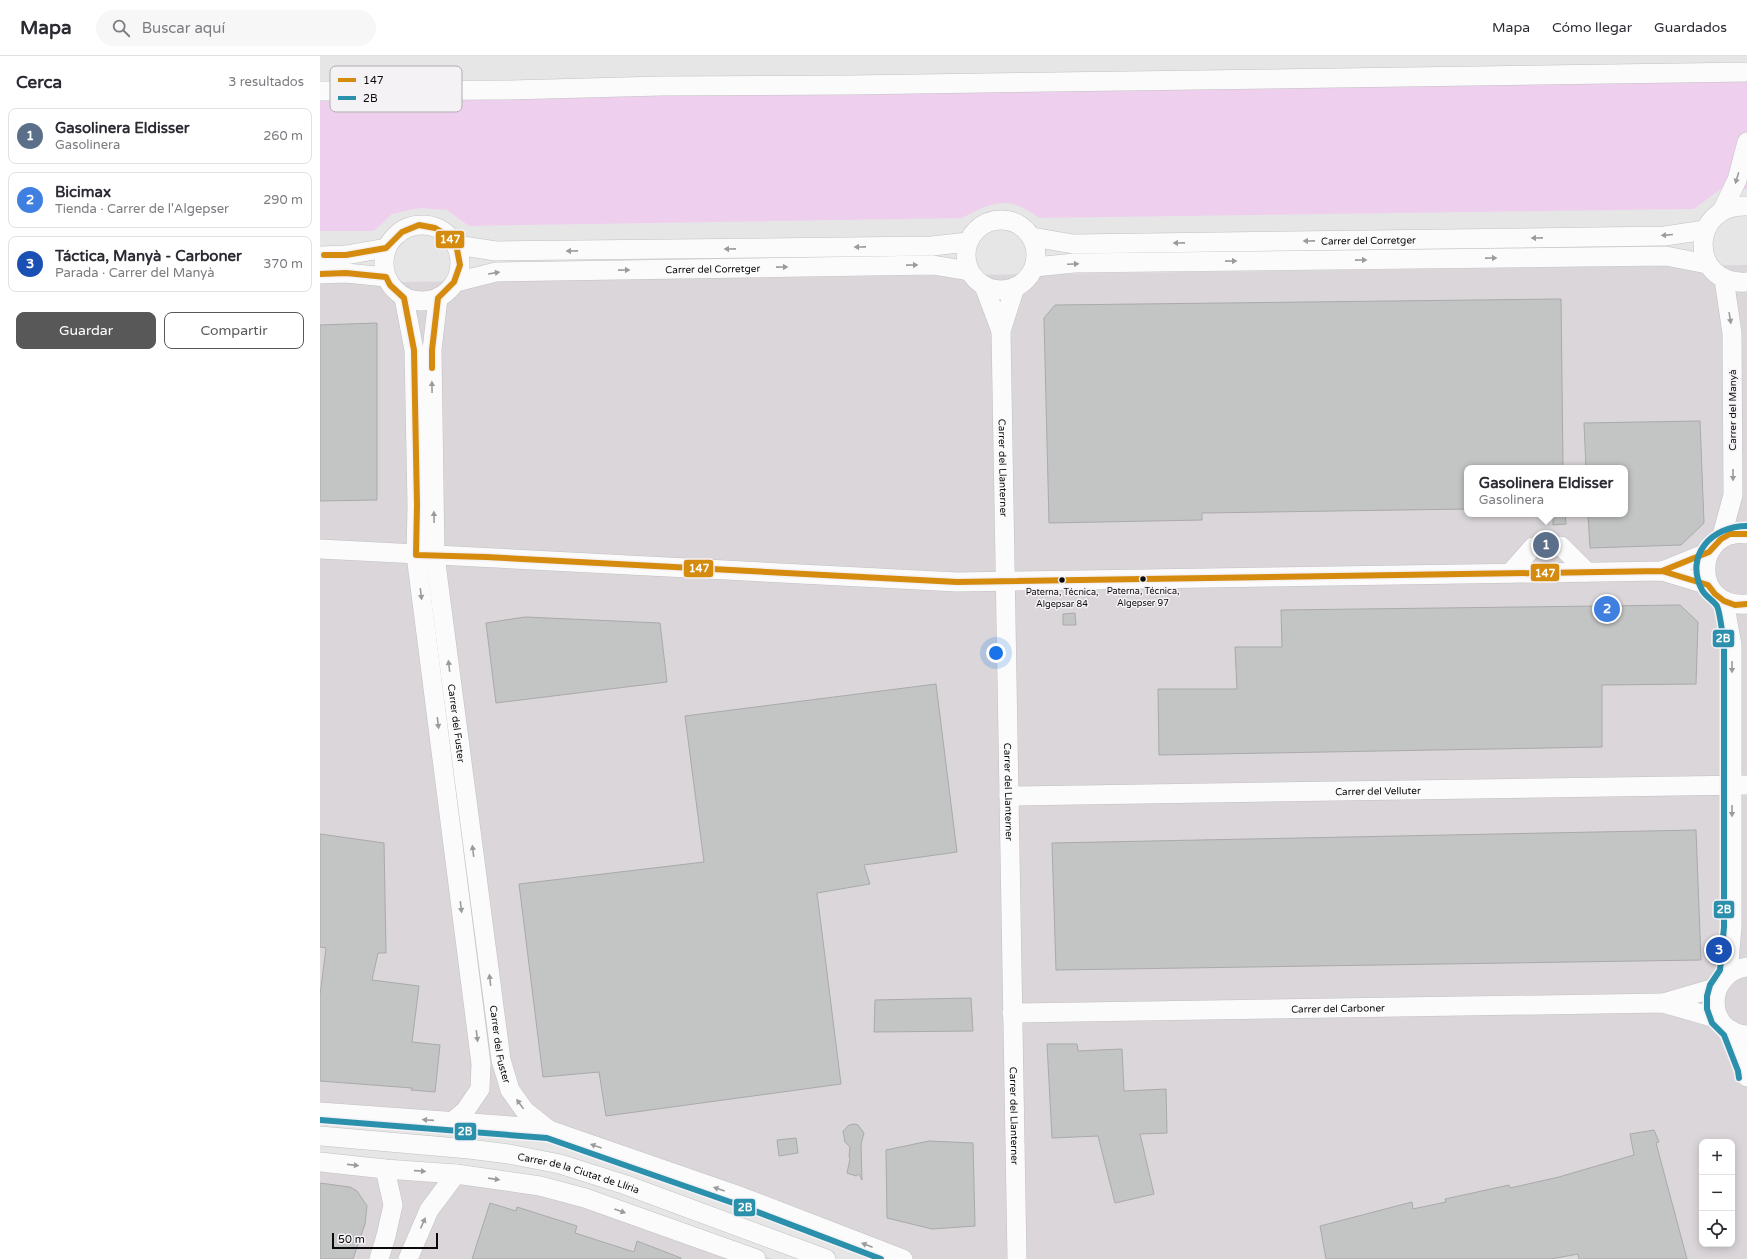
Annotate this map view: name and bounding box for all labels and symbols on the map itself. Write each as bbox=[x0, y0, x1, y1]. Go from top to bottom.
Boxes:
legend bbox=[330, 66, 462, 112]
text: 147 bbox=[363, 74, 384, 87]
text: 2B bbox=[363, 92, 378, 105]
one-way arrow bbox=[1734, 172, 1740, 184]
line badge: 147 bbox=[435, 230, 465, 249]
one-way arrow bbox=[1661, 232, 1673, 239]
text: 147 bbox=[440, 233, 460, 246]
street label: Carrer del Corretger bbox=[1321, 234, 1416, 248]
one-way arrow bbox=[1530, 235, 1543, 241]
one-way arrow bbox=[1302, 238, 1315, 244]
one-way arrow bbox=[1172, 240, 1185, 246]
one-way arrow bbox=[853, 244, 866, 250]
one-way arrow bbox=[723, 246, 736, 252]
one-way arrow bbox=[566, 247, 578, 254]
one-way arrow bbox=[1485, 255, 1498, 261]
one-way arrow bbox=[1355, 257, 1368, 263]
one-way arrow bbox=[1225, 258, 1237, 265]
one-way arrow bbox=[1067, 260, 1079, 267]
one-way arrow bbox=[906, 262, 919, 268]
street label: Carrer del Corretger bbox=[665, 263, 761, 276]
one-way arrow bbox=[776, 264, 788, 271]
one-way arrow bbox=[618, 267, 631, 273]
one-way arrow bbox=[488, 270, 500, 276]
one-way arrow bbox=[1727, 312, 1733, 324]
street label: Carrer del Manyà bbox=[1727, 369, 1739, 451]
one-way arrow bbox=[429, 380, 435, 393]
street label: Carrer del Llanterner bbox=[996, 419, 1009, 517]
one-way arrow bbox=[1730, 469, 1736, 482]
one-way arrow bbox=[431, 510, 437, 523]
pin: 1 bbox=[1533, 530, 1559, 560]
line badge: 147 bbox=[683, 559, 714, 578]
text: 147 bbox=[689, 562, 709, 575]
line badge: 147 bbox=[1530, 563, 1560, 582]
text: 147 bbox=[1535, 567, 1555, 580]
marker: Paterna, Técnica, Algepser 97 bbox=[1138, 574, 1148, 584]
marker: Paterna, Técnica, Algepsar 84 bbox=[1057, 575, 1067, 585]
place label: Paterna, Técnica, Algepser 97 bbox=[1107, 586, 1179, 609]
place label: Paterna, Técnica, Algepsar 84 bbox=[1026, 587, 1098, 610]
one-way arrow bbox=[418, 588, 424, 600]
pin: 2 bbox=[1594, 594, 1620, 624]
line badge: 2B bbox=[1712, 629, 1735, 648]
text: 2B bbox=[1716, 632, 1731, 645]
your location bbox=[986, 643, 1006, 663]
one-way arrow bbox=[446, 660, 452, 672]
one-way arrow bbox=[1729, 661, 1735, 674]
street label: Carrer del Fuster bbox=[445, 683, 467, 764]
one-way arrow bbox=[435, 717, 441, 729]
street label: Carrer del Llanterner bbox=[1001, 743, 1015, 841]
street label: Carrer del Velluter bbox=[1335, 785, 1421, 798]
one-way arrow bbox=[1729, 805, 1735, 818]
one-way arrow bbox=[470, 845, 476, 857]
line badge: 2B bbox=[1713, 900, 1735, 919]
one-way arrow bbox=[458, 901, 464, 913]
text: 2B bbox=[1717, 903, 1732, 916]
pin: 3 bbox=[1706, 935, 1732, 965]
one-way arrow bbox=[487, 973, 493, 986]
street label: Carrer del Carboner bbox=[1291, 1002, 1385, 1016]
street label: Carrer del Fuster bbox=[487, 1005, 513, 1085]
one-way arrow bbox=[474, 1030, 481, 1042]
street label: Carrer del Llanterner bbox=[1007, 1067, 1020, 1165]
one-way arrow bbox=[516, 1099, 524, 1109]
one-way arrow bbox=[422, 1117, 434, 1124]
line badge: 2B bbox=[454, 1122, 477, 1141]
text: 2B bbox=[458, 1125, 473, 1138]
one-way arrow bbox=[590, 1143, 602, 1149]
street label: Carrer de la Ciutat de Llíria bbox=[517, 1151, 641, 1196]
one-way arrow bbox=[347, 1162, 359, 1168]
one-way arrow bbox=[414, 1168, 426, 1175]
one-way arrow bbox=[488, 1176, 500, 1182]
one-way arrow bbox=[713, 1186, 725, 1192]
line badge: 2B bbox=[733, 1198, 756, 1217]
text: 2B bbox=[738, 1201, 753, 1214]
one-way arrow bbox=[614, 1208, 626, 1214]
one-way arrow bbox=[420, 1217, 426, 1229]
scale bar bbox=[332, 1231, 438, 1250]
one-way arrow bbox=[860, 1241, 872, 1247]

